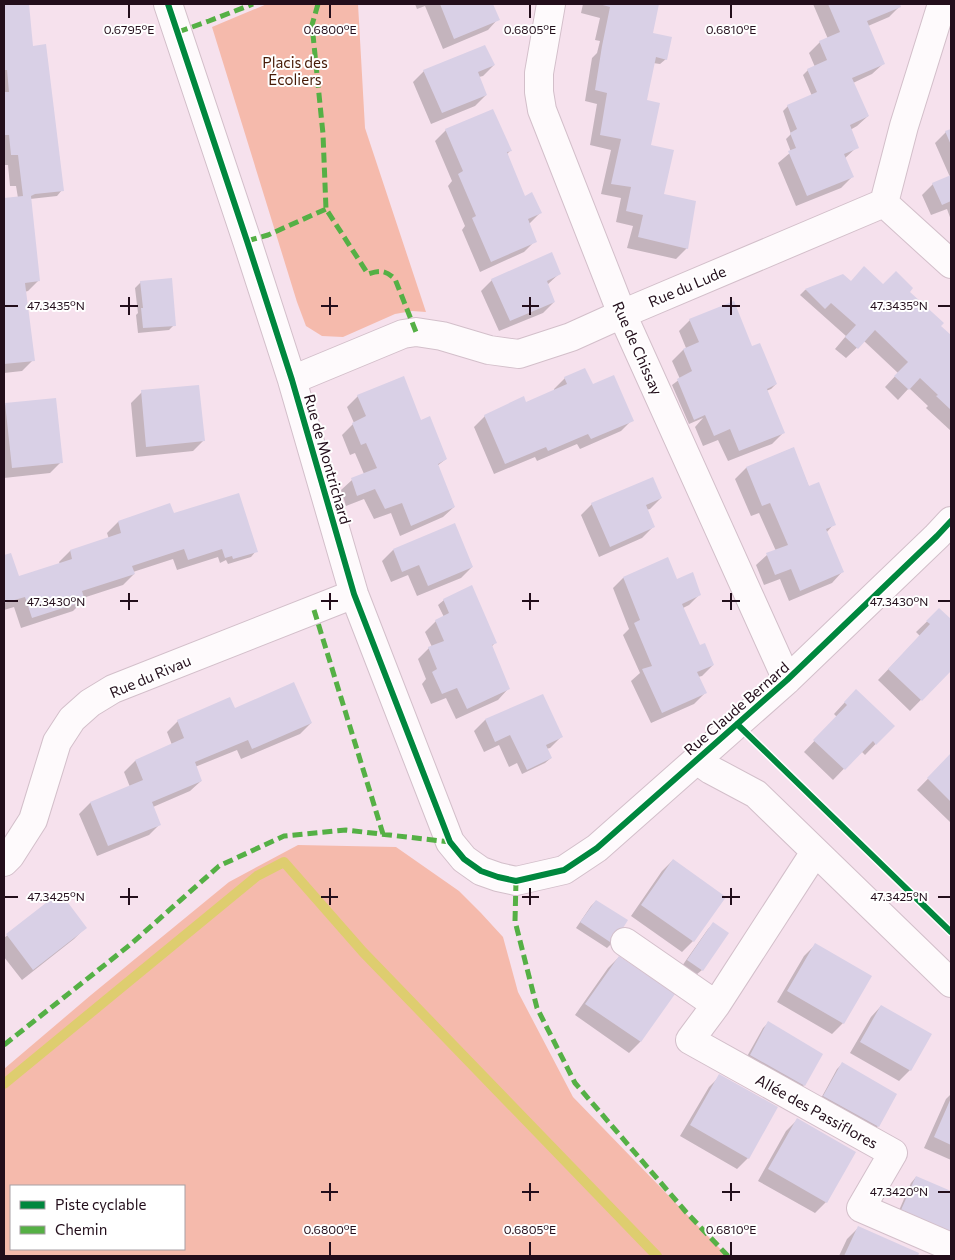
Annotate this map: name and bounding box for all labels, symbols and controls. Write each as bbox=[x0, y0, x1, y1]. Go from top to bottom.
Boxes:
text: 0.6795°E bbox=[104, 22, 154, 36]
text: 0.6800°E bbox=[303, 22, 357, 36]
text: 0.6805°E bbox=[504, 22, 556, 36]
text: 0.6810°E bbox=[706, 22, 756, 36]
park label: Placis des Écoliers bbox=[262, 53, 328, 88]
street label: Rue du Lude bbox=[645, 262, 729, 310]
text: 47.3435°N bbox=[27, 298, 85, 312]
street label: Rue de Chissay bbox=[609, 298, 667, 398]
text: 47.3435°N bbox=[870, 298, 928, 312]
street label: Rue de Montrichard bbox=[301, 392, 355, 526]
text: 47.3430°N bbox=[27, 594, 85, 608]
text: 47.3430°N bbox=[870, 594, 928, 608]
street label: Rue du Rivau bbox=[107, 651, 193, 701]
street label: Rue Claude Bernard bbox=[680, 657, 792, 759]
text: 47.3425°N bbox=[27, 889, 85, 903]
text: 47.3425°N bbox=[870, 889, 928, 903]
street label: Allée des Passiflores bbox=[753, 1070, 881, 1152]
text: 47.3420°N bbox=[870, 1184, 928, 1198]
legend bbox=[10, 1185, 185, 1250]
text: Piste cyclable bbox=[55, 1195, 147, 1213]
text: Chemin bbox=[55, 1220, 107, 1238]
text: 0.6800°E bbox=[303, 1222, 357, 1236]
text: 0.6805°E bbox=[504, 1222, 556, 1236]
text: 0.6810°E bbox=[706, 1222, 756, 1236]

